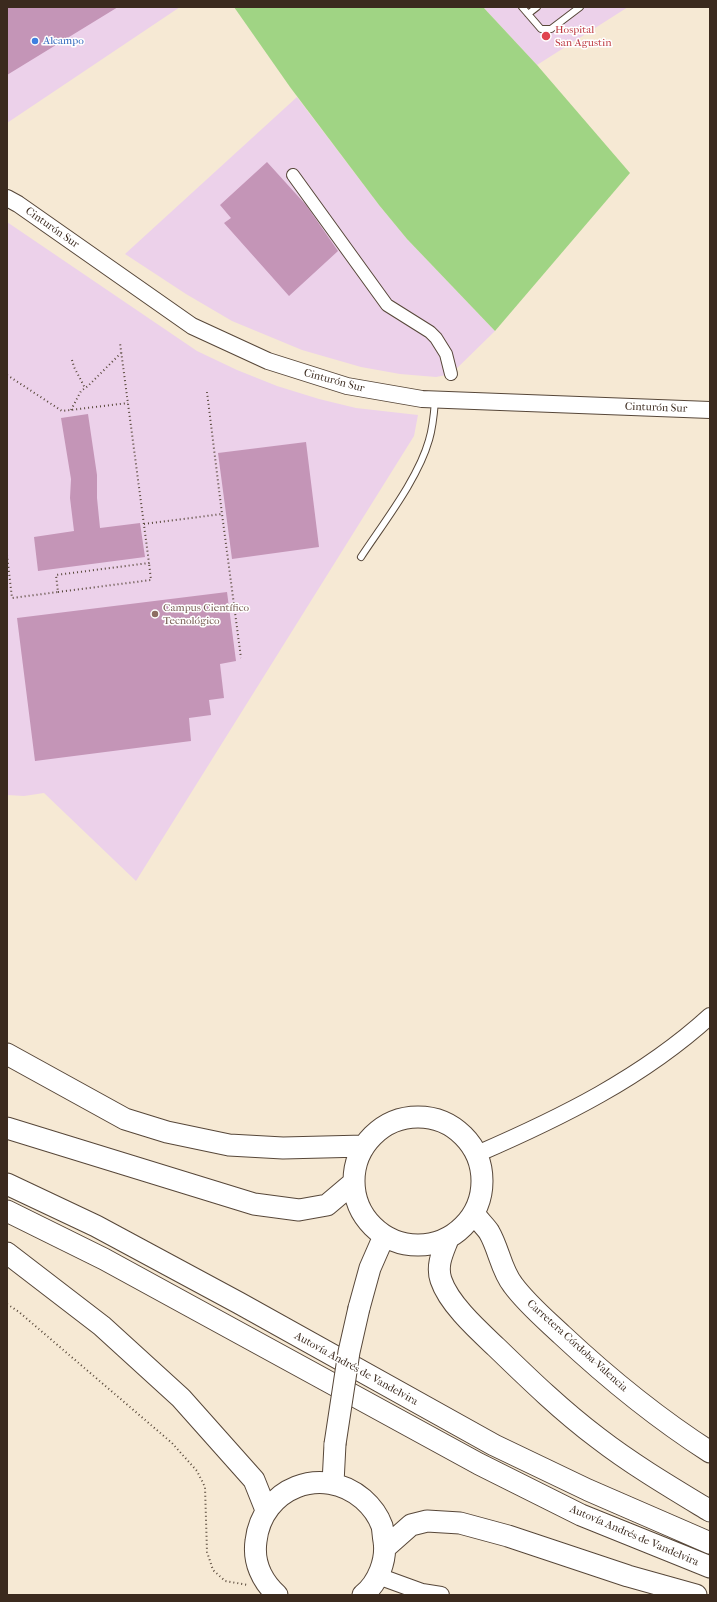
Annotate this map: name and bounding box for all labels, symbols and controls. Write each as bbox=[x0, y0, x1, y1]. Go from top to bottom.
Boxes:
place label: Hospital San Agustin bbox=[555, 23, 612, 49]
marker: Hospital San Agustin bbox=[540, 30, 552, 42]
place label: Alcampo bbox=[43, 34, 84, 48]
marker: Alcampo bbox=[30, 36, 40, 46]
street label: Cinturón Sur bbox=[23, 205, 81, 251]
street label: Cinturón Sur bbox=[302, 367, 366, 395]
street label: Cinturón Sur bbox=[625, 400, 687, 416]
place label: Campus Científico Tecnológico bbox=[163, 601, 249, 627]
marker: Campus Científico Tecnológico bbox=[150, 609, 160, 619]
street label: Carretera Córdoba-Valencia bbox=[524, 1297, 630, 1395]
street label: Autovía Andrés de Vandelvira bbox=[292, 1329, 420, 1409]
street label: Autovía Andrés de Vandelvira bbox=[567, 1503, 701, 1569]

